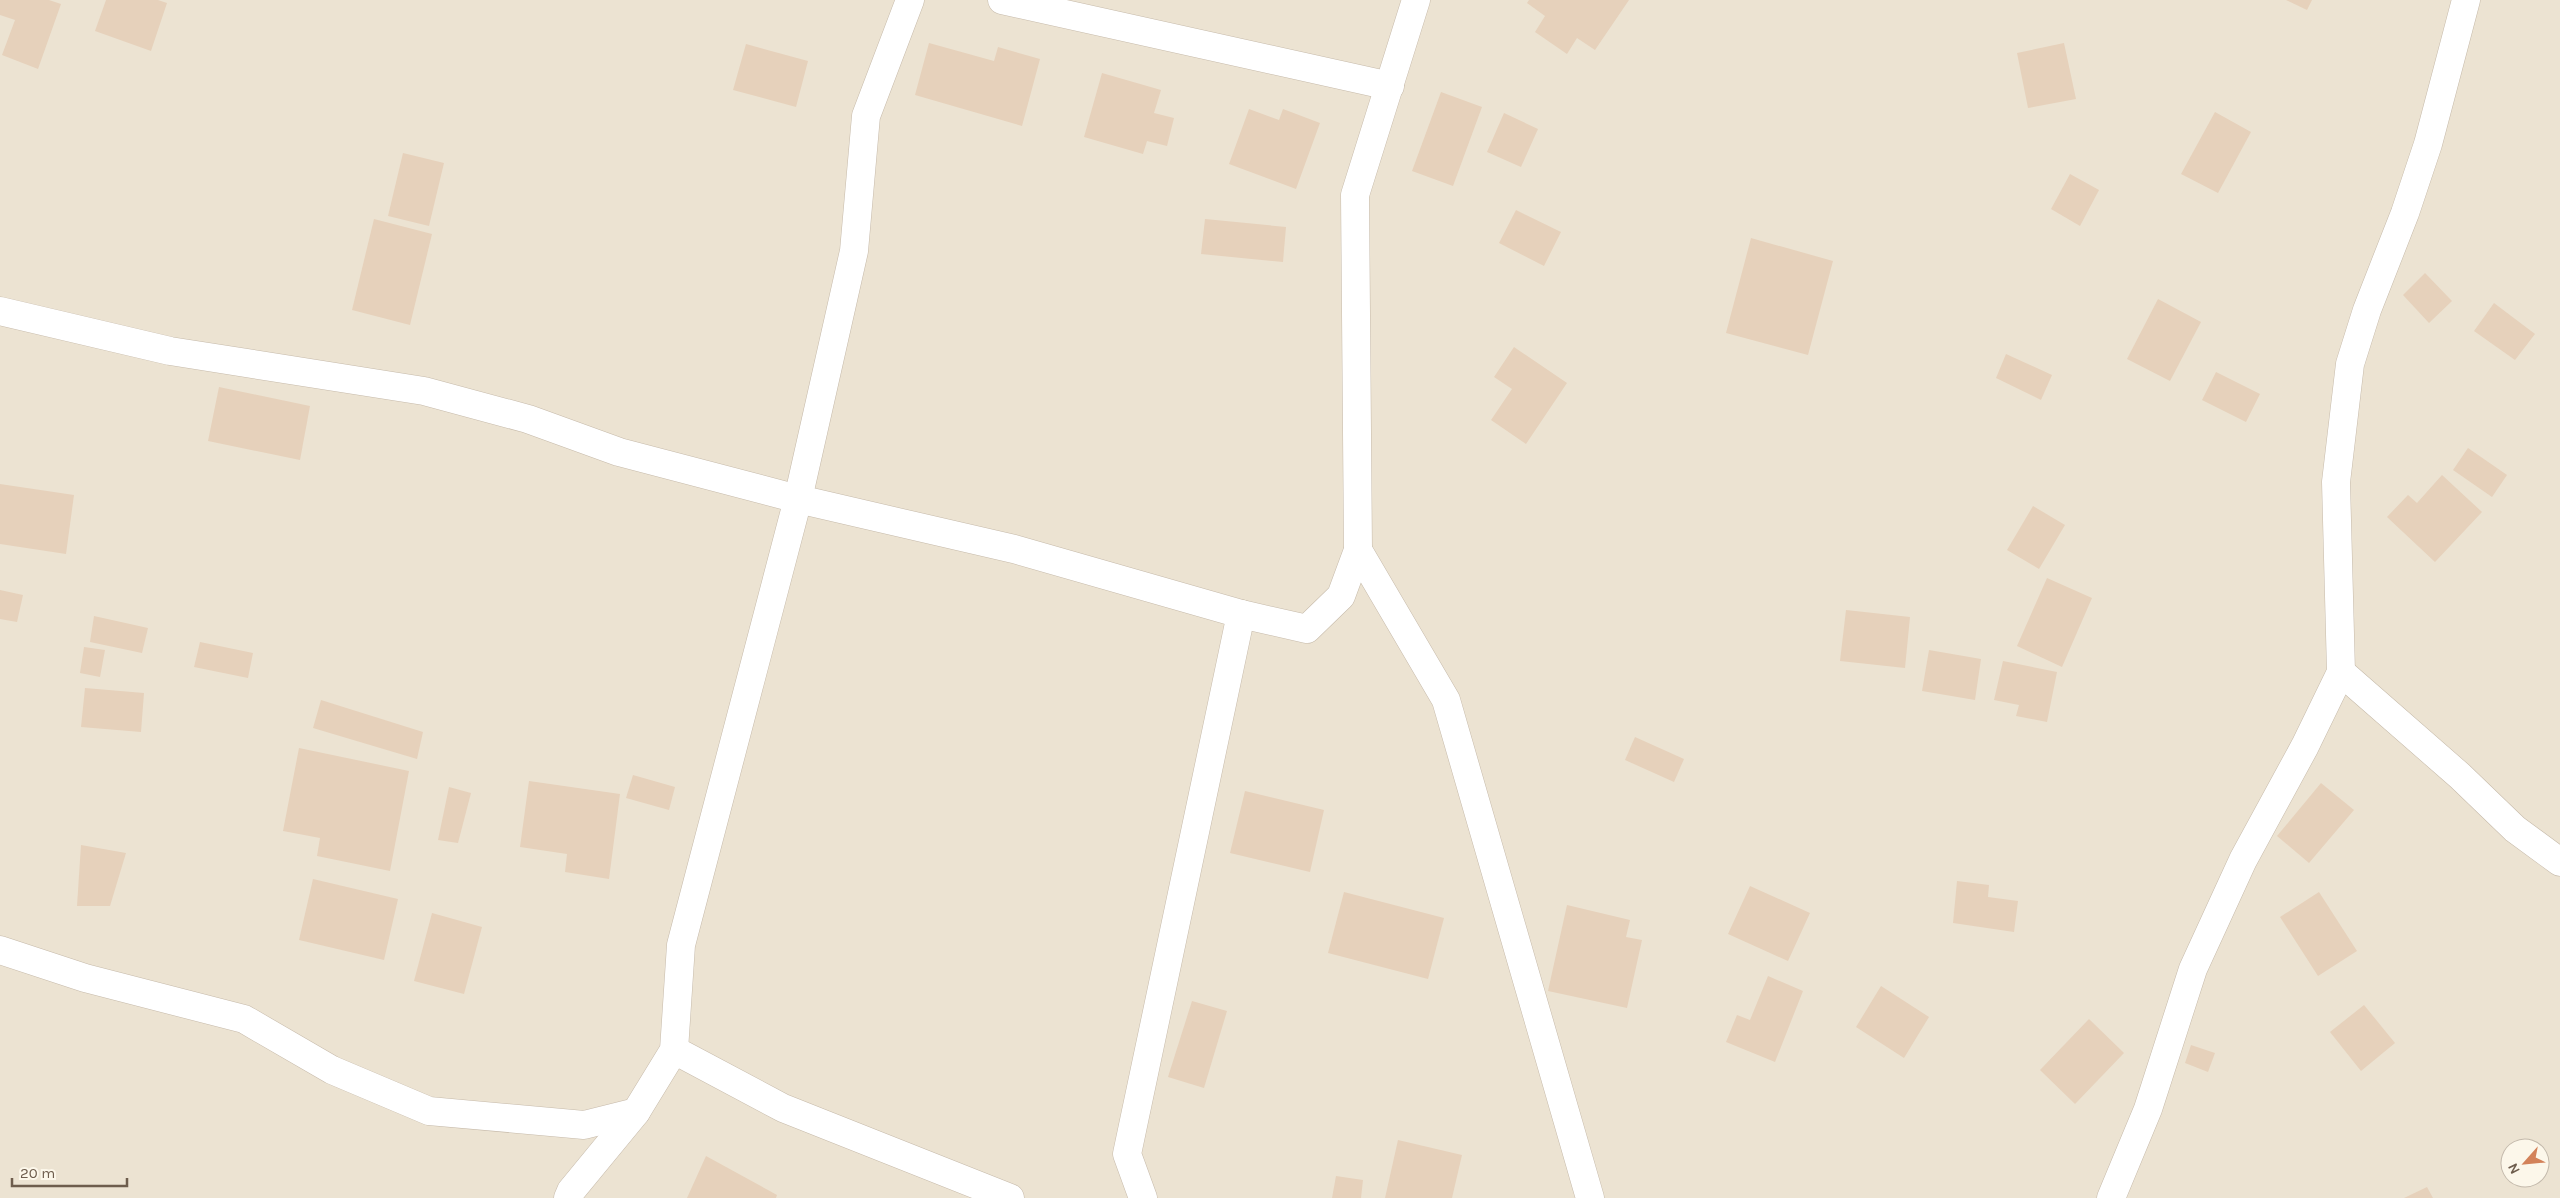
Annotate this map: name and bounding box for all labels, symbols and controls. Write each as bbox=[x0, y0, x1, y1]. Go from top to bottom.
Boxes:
north arrow bbox=[2500, 1138, 2550, 1188]
scale bar bbox=[12, 1156, 128, 1188]
text: N bbox=[2504, 1160, 2524, 1177]
text: 20 m bbox=[20, 1164, 55, 1182]

